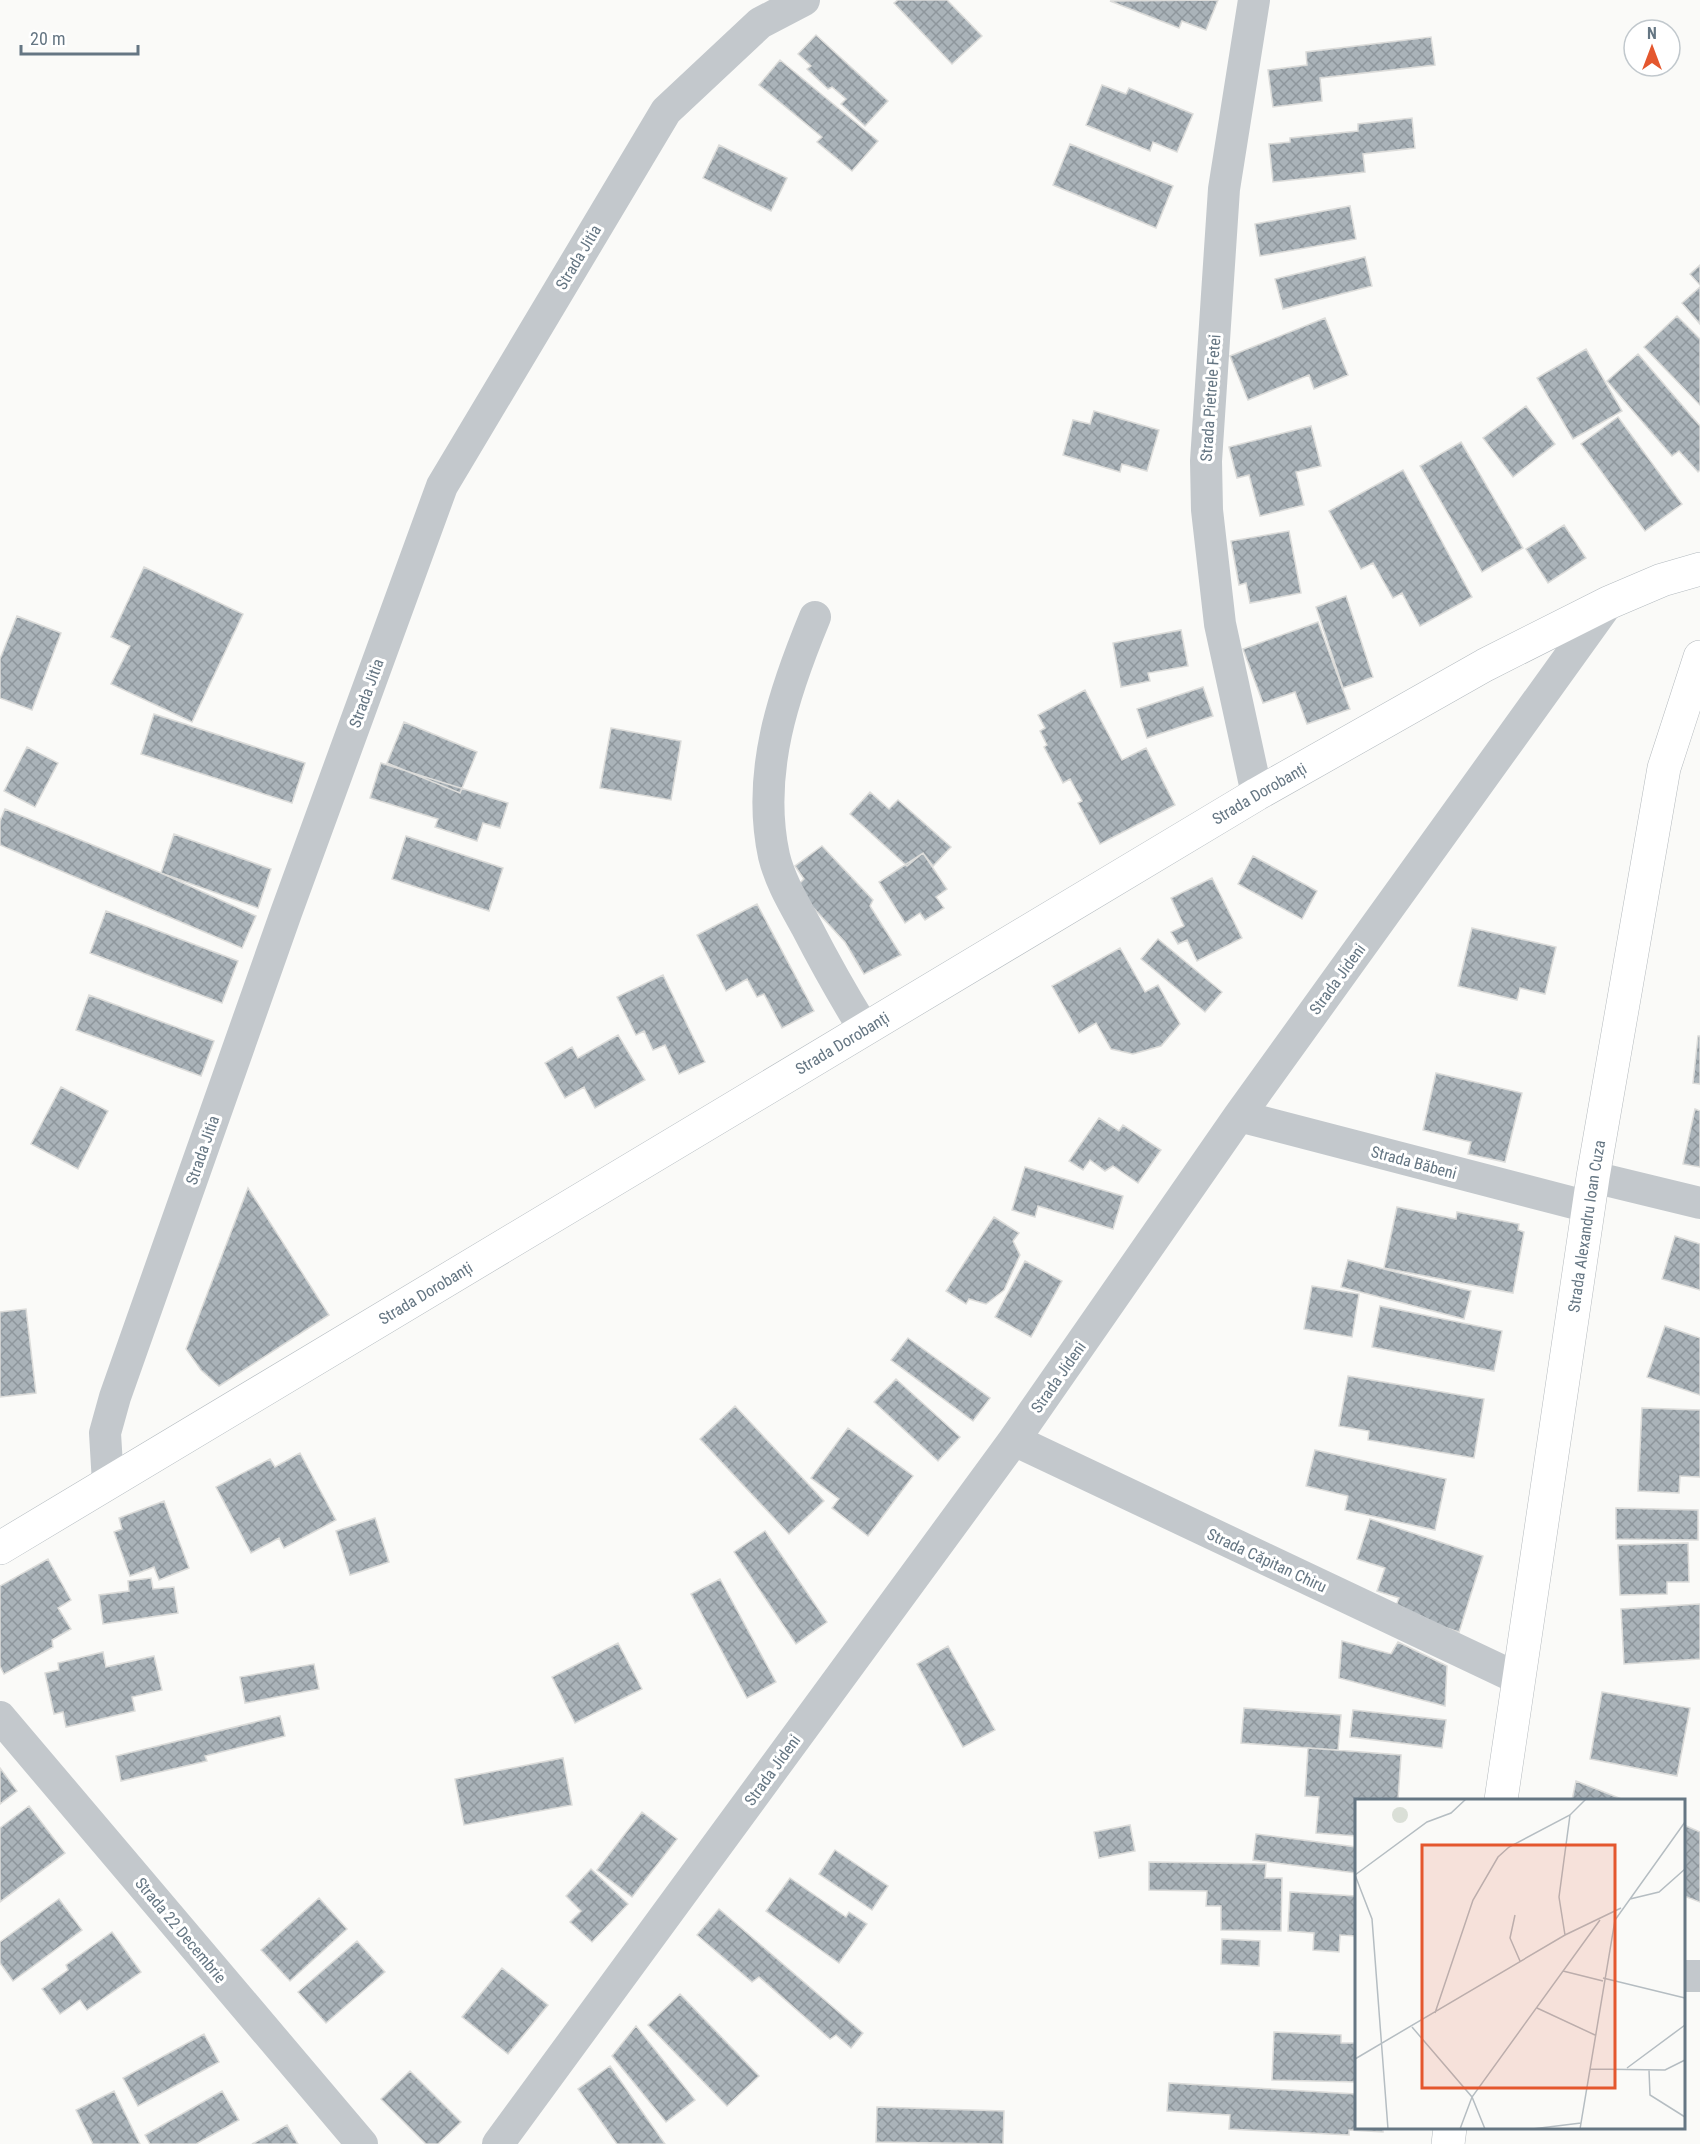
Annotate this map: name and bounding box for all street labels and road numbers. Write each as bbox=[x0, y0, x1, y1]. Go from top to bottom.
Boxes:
street label: Strada Jitia bbox=[552, 221, 605, 293]
street label: Strada Pietrele Fetei bbox=[1197, 334, 1224, 462]
street label: Strada Jitia bbox=[345, 656, 388, 730]
street label: Strada Dorobanți bbox=[1209, 759, 1310, 829]
street label: Strada Jideni bbox=[1305, 940, 1369, 1018]
street label: Strada Dorobanți bbox=[792, 1008, 893, 1079]
street label: Strada Jitia bbox=[182, 1113, 223, 1187]
street label: Strada Alexandru Ioan Cuza bbox=[1564, 1139, 1609, 1314]
street label: Strada Băbeni bbox=[1369, 1142, 1459, 1183]
street label: Strada Dorobanți bbox=[375, 1258, 476, 1329]
street label: Strada Jideni bbox=[1027, 1338, 1090, 1417]
street label: Strada Căpitan Chiru bbox=[1204, 1524, 1330, 1596]
street label: Strada Jideni bbox=[740, 1731, 804, 1809]
street label: Strada 22 Decembrie bbox=[131, 1874, 230, 1987]

